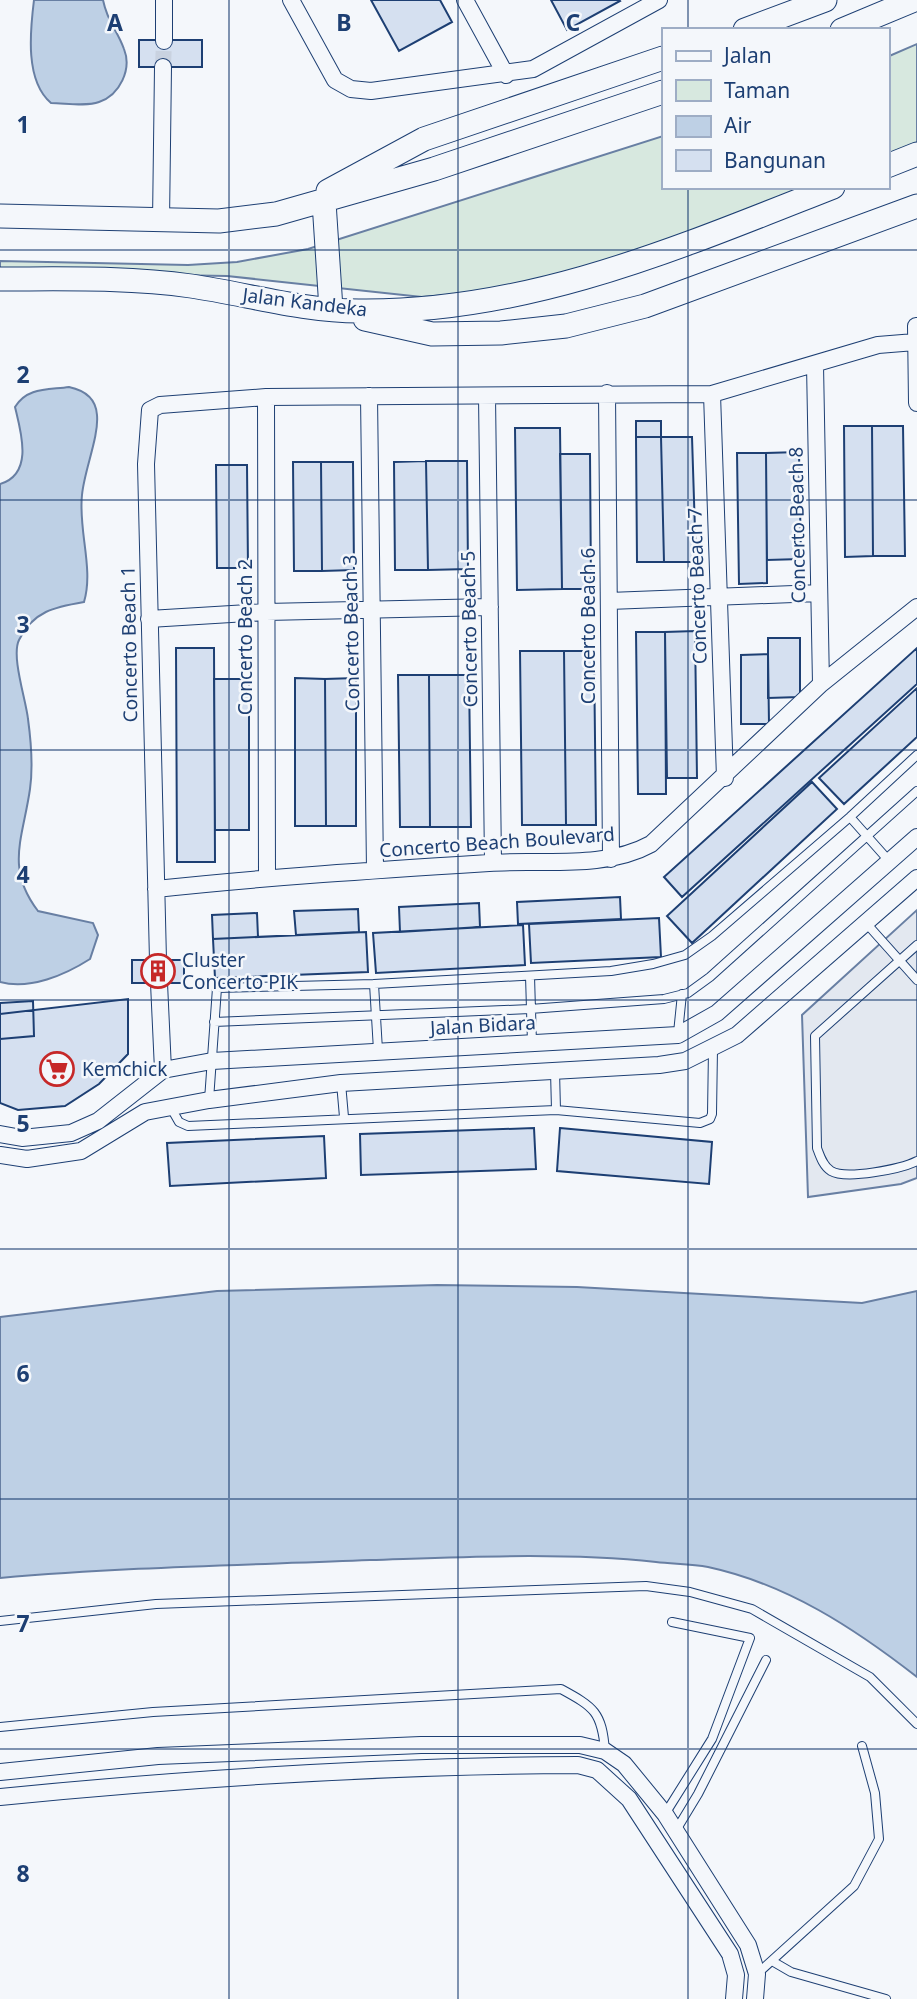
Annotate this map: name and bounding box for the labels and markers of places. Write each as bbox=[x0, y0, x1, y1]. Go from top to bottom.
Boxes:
place label: Cluster Concerto PIK bbox=[182, 947, 298, 995]
building icon: Cluster Concerto PIK bbox=[139, 952, 177, 990]
supermarket icon: Kemchick bbox=[38, 1050, 76, 1088]
place label: Kemchick bbox=[82, 1056, 167, 1082]

